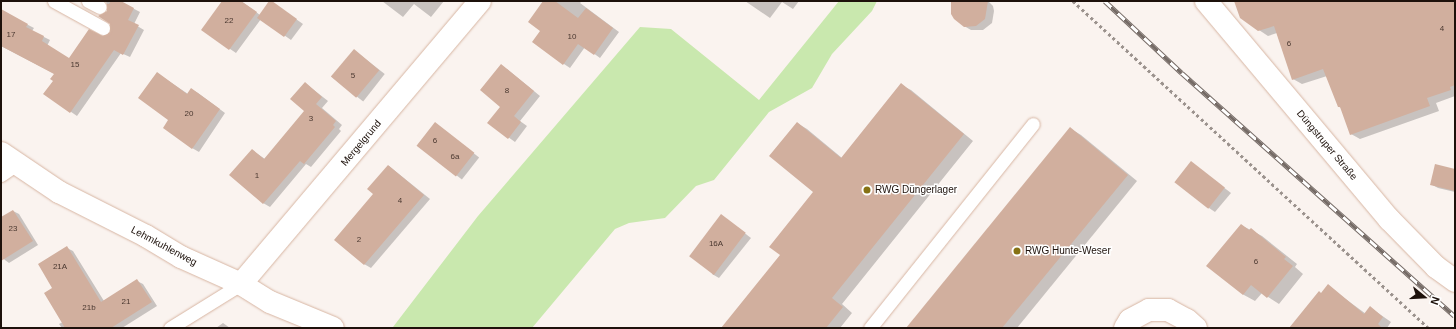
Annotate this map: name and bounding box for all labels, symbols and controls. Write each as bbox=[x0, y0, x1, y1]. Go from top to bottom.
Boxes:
house number: 22 bbox=[225, 16, 233, 26]
house number: 4 bbox=[1440, 24, 1444, 34]
house number: 17 bbox=[7, 30, 15, 40]
house number: 10 bbox=[568, 32, 576, 42]
house number: 6 bbox=[1287, 39, 1291, 49]
house number: 15 bbox=[71, 60, 79, 70]
house number: 5 bbox=[351, 71, 355, 81]
house number: 8 bbox=[505, 86, 509, 96]
street label: Düngstruper Straße bbox=[1294, 108, 1360, 182]
house number: 20 bbox=[185, 109, 193, 119]
house number: 3 bbox=[309, 114, 313, 124]
street label: Mergelgrund bbox=[338, 118, 384, 168]
house number: 6 bbox=[433, 136, 437, 146]
house number: 6a bbox=[451, 152, 459, 162]
house number: 1 bbox=[255, 171, 259, 181]
place label: RWG Düngerlager bbox=[875, 184, 957, 196]
marker: RWG Düngerlager bbox=[862, 185, 872, 195]
house number: 4 bbox=[398, 196, 402, 206]
house number: 23 bbox=[9, 224, 17, 234]
street label: Lehmkuhlenweg bbox=[129, 224, 199, 268]
house number: 2 bbox=[357, 235, 361, 245]
house number: 16A bbox=[709, 239, 723, 249]
place label: RWG Hunte-Weser bbox=[1025, 245, 1111, 257]
marker: RWG Hunte-Weser bbox=[1012, 246, 1022, 256]
house number: 6 bbox=[1254, 257, 1258, 267]
house number: 21A bbox=[53, 262, 67, 272]
north arrow bbox=[1404, 277, 1444, 317]
text: N bbox=[1428, 295, 1442, 306]
house number: 21 bbox=[122, 297, 130, 307]
house number: 21b bbox=[82, 303, 96, 313]

